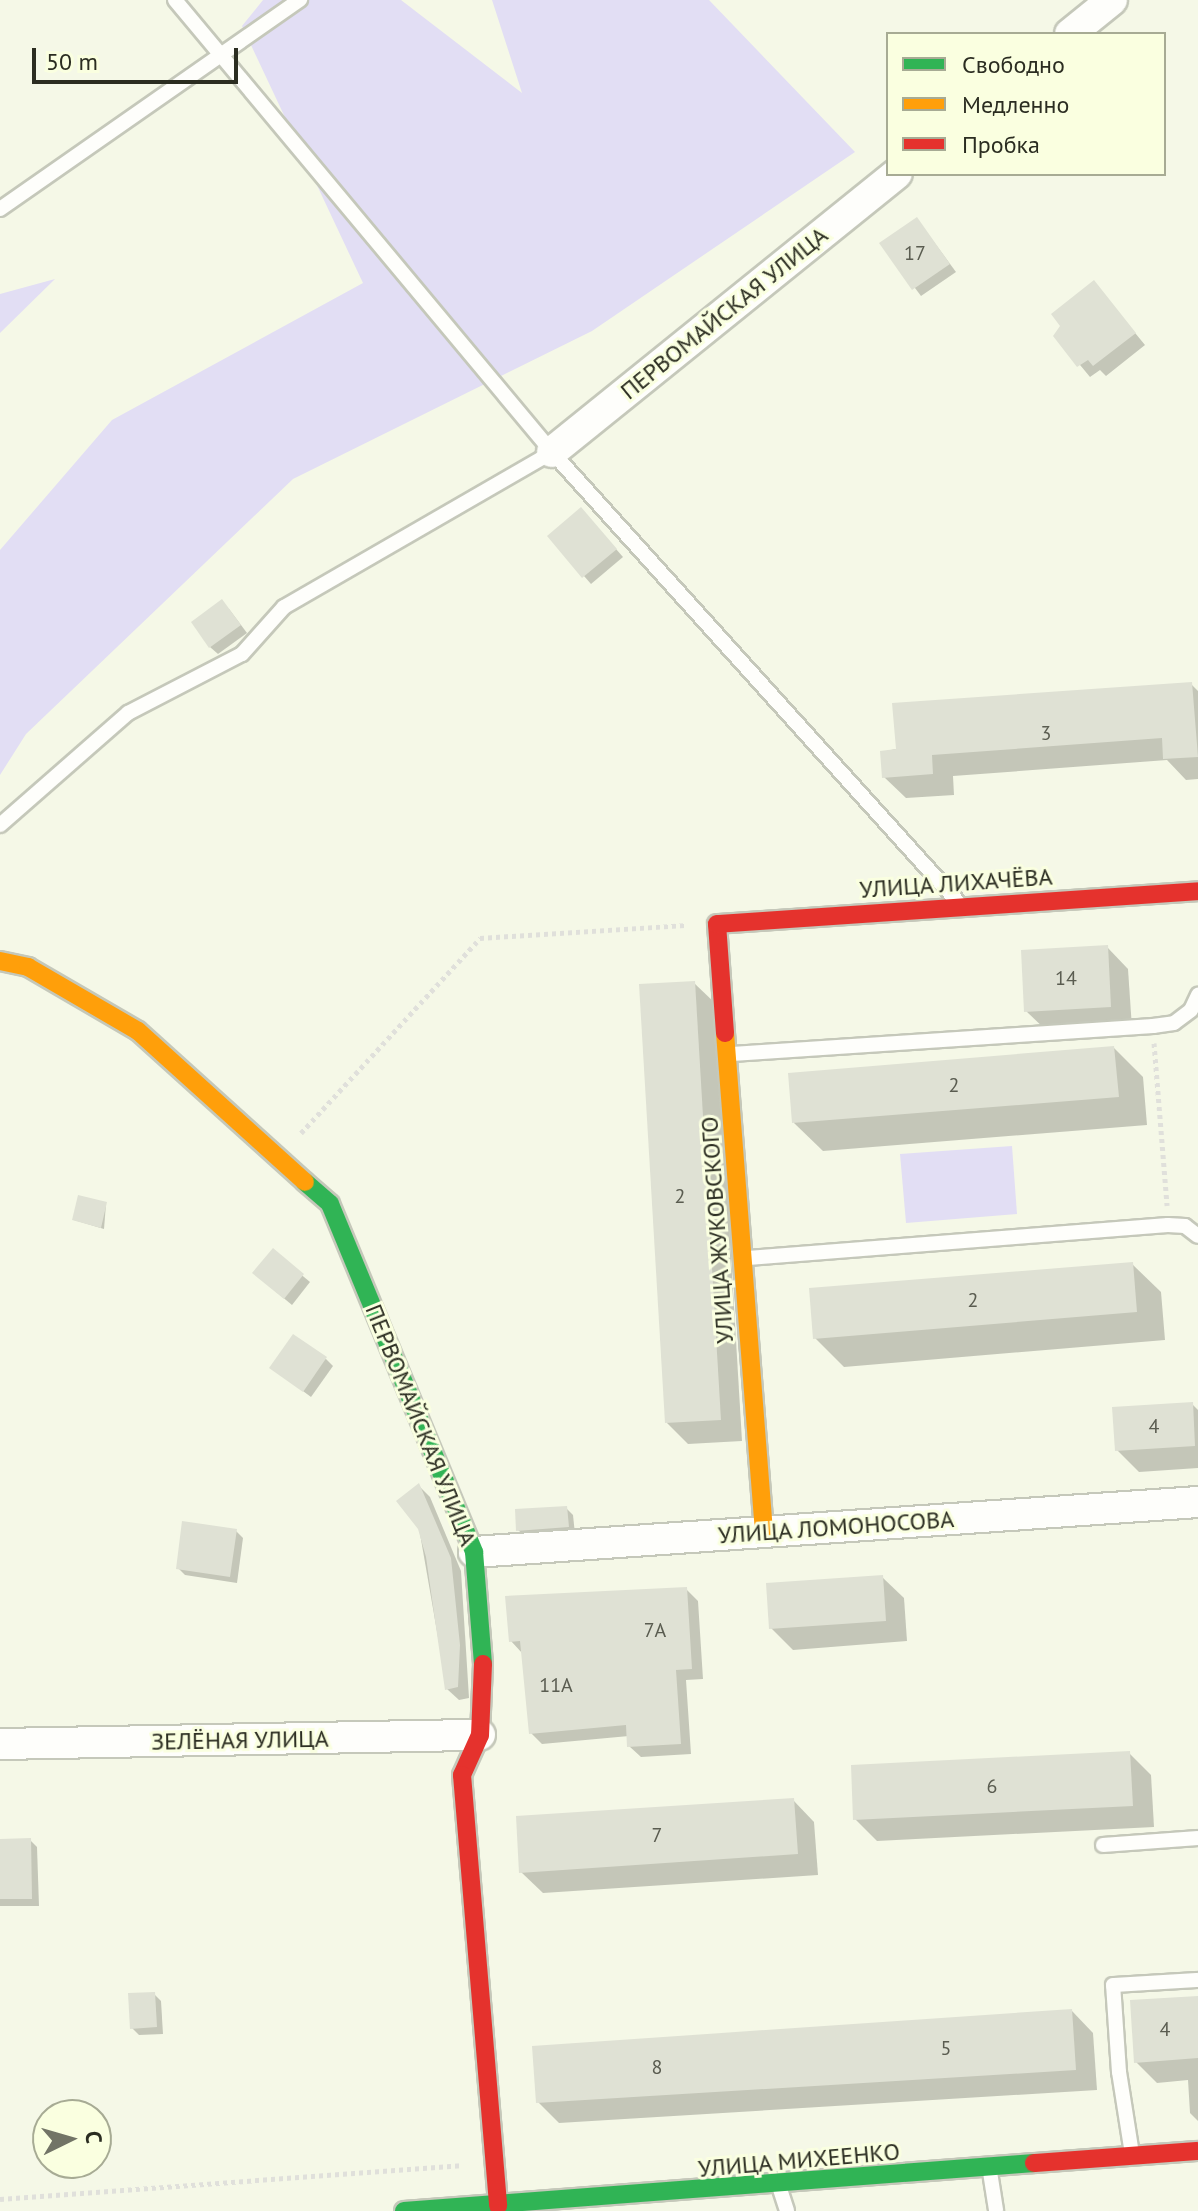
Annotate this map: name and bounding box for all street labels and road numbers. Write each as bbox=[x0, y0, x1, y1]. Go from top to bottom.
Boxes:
street label: ПЕРВОМАЙСКАЯ УЛИЦА bbox=[614, 220, 834, 406]
street label: УЛИЦА ЛИХАЧЁВА bbox=[858, 862, 1054, 904]
street label: УЛИЦА ЖУКОВСКОГО bbox=[695, 1115, 739, 1345]
street label: ПЕРВОМАЙСКАЯ УЛИЦА bbox=[359, 1300, 483, 1550]
street label: УЛИЦА ЛОМОНОСОВА bbox=[716, 1504, 956, 1550]
street label: ЗЕЛЁНАЯ УЛИЦА bbox=[151, 1724, 329, 1756]
street label: УЛИЦА МИХЕЕНКО bbox=[696, 2137, 902, 2183]

